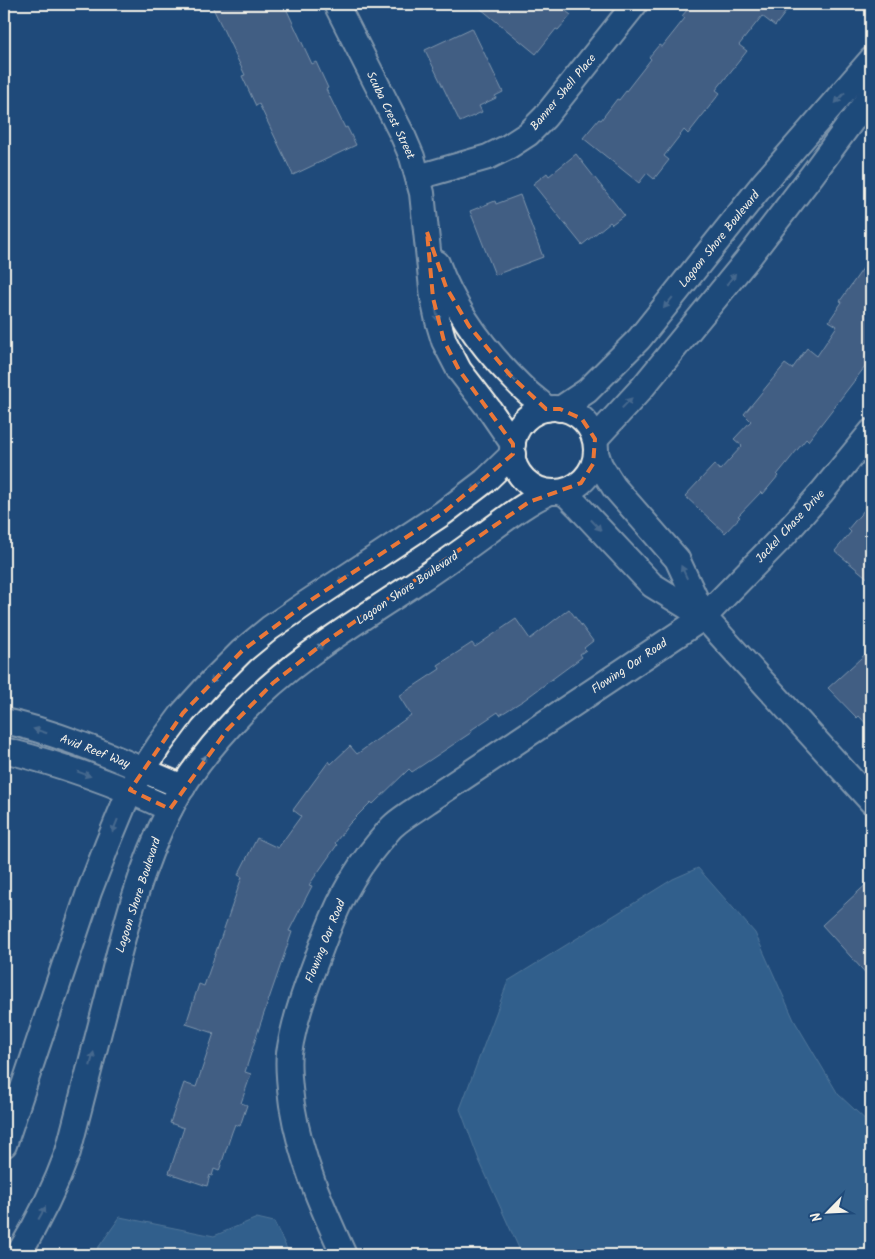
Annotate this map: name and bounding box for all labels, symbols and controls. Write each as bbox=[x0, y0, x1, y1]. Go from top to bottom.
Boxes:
street label: Banner Shell Place bbox=[526, 49, 602, 135]
street label: Scuba Crest Street bbox=[361, 68, 420, 163]
one-way arrow bbox=[834, 91, 846, 103]
street label: Lagoon Shore Boulevard bbox=[674, 186, 765, 292]
one-way arrow bbox=[726, 272, 737, 285]
one-way arrow bbox=[663, 296, 674, 309]
one-way arrow bbox=[433, 308, 441, 323]
one-way arrow bbox=[505, 370, 517, 382]
one-way arrow bbox=[621, 398, 633, 410]
one-way arrow bbox=[471, 481, 484, 492]
street label: Jackel Chase Drive bbox=[751, 485, 830, 568]
one-way arrow bbox=[590, 519, 602, 531]
street label: Lagoon Shore Boulevard bbox=[352, 546, 463, 630]
one-way arrow bbox=[679, 565, 688, 580]
one-way arrow bbox=[336, 574, 350, 584]
street label: Flowing Oar Road bbox=[587, 633, 672, 699]
one-way arrow bbox=[311, 643, 324, 653]
one-way arrow bbox=[209, 672, 221, 684]
one-way arrow bbox=[33, 727, 48, 735]
street label: Avid Reef Way bbox=[57, 729, 133, 774]
one-way arrow bbox=[197, 754, 207, 768]
one-way arrow bbox=[77, 770, 92, 778]
one-way arrow bbox=[111, 819, 119, 834]
street label: Lagoon Shore Boulevard bbox=[111, 834, 166, 955]
street label: Flowing Oar Road bbox=[300, 896, 351, 986]
one-way arrow bbox=[88, 1051, 96, 1066]
north arrow bbox=[802, 1186, 852, 1236]
one-way arrow bbox=[38, 1205, 46, 1220]
text: N bbox=[805, 1208, 829, 1225]

